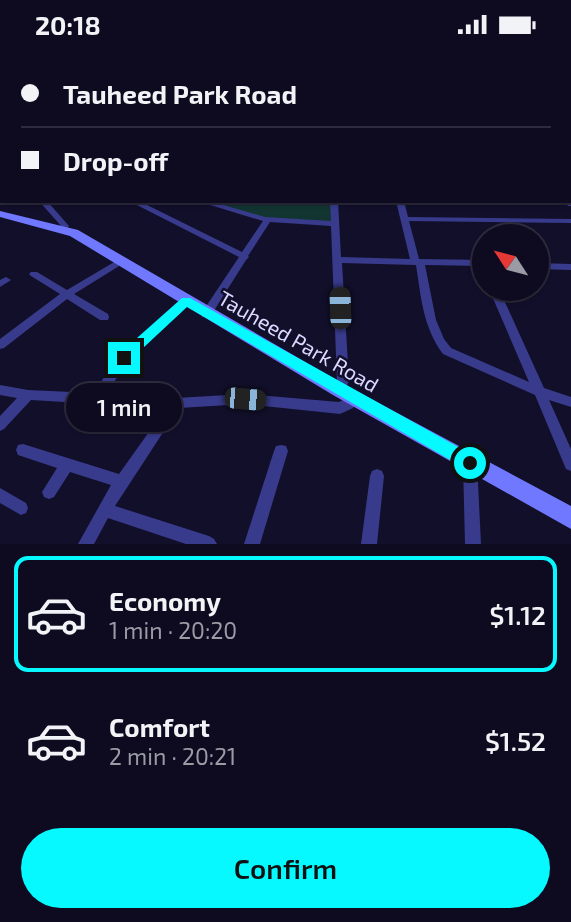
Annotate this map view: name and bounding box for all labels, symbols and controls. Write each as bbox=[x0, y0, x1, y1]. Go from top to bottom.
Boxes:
text: 20:18 bbox=[35, 9, 101, 40]
text: Tauheed Park Road bbox=[63, 78, 297, 109]
text: Drop-off bbox=[63, 145, 168, 176]
north arrow bbox=[472, 224, 550, 301]
map controls bbox=[472, 224, 549, 301]
street label: Tauheed Park Road bbox=[214, 285, 383, 397]
car bbox=[329, 287, 352, 329]
route end bbox=[108, 342, 140, 374]
callout: 1 min bbox=[66, 383, 182, 431]
car bbox=[224, 387, 267, 411]
text: 1 min bbox=[97, 393, 151, 421]
route start bbox=[454, 447, 486, 479]
icon: car bbox=[25, 583, 88, 646]
text: Economy bbox=[109, 585, 221, 616]
text: $1.12 bbox=[489, 599, 546, 630]
text: 1 min · 20:20 bbox=[109, 616, 237, 644]
icon: car bbox=[25, 709, 88, 772]
text: Comfort bbox=[109, 711, 210, 742]
text: $1.52 bbox=[485, 725, 546, 756]
text: 2 min · 20:21 bbox=[109, 742, 236, 770]
button: Confirm bbox=[21, 828, 550, 908]

